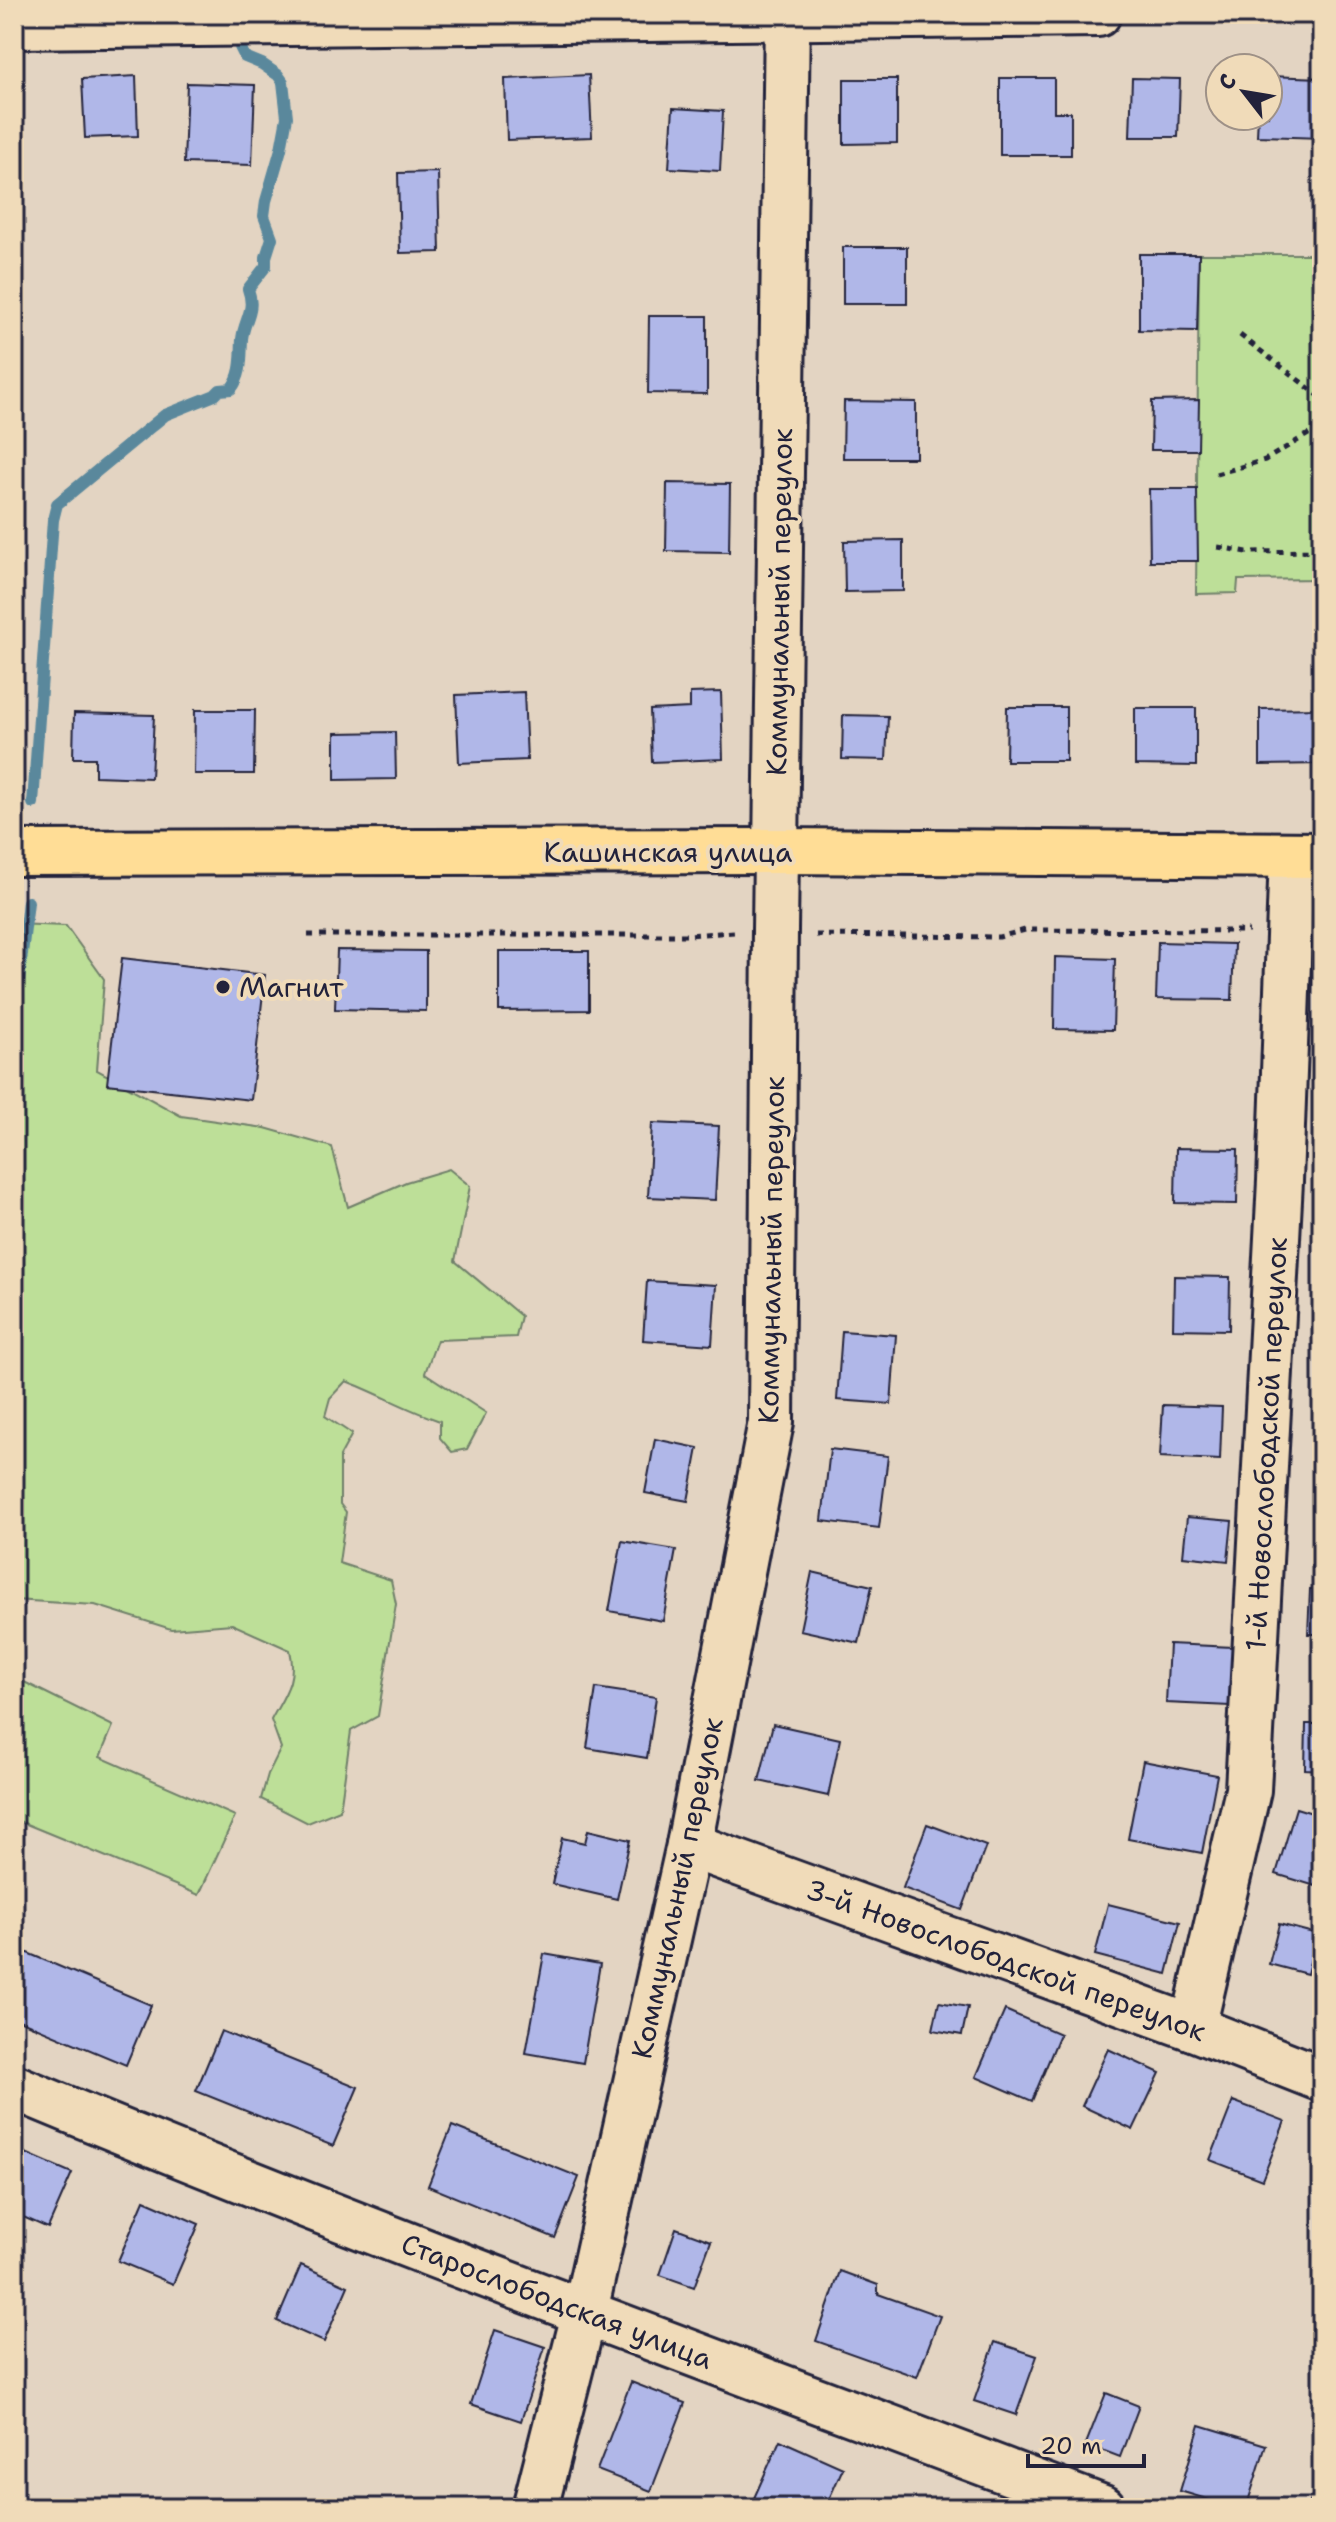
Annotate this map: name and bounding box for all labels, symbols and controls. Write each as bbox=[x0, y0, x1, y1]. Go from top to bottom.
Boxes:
north arrow bbox=[1204, 52, 1284, 132]
text: С bbox=[1211, 69, 1243, 95]
street label: Коммунальный переулок bbox=[757, 428, 801, 776]
street label: Кашинская улица bbox=[544, 833, 792, 871]
place label: Магнит bbox=[239, 968, 344, 1006]
marker: Магнит bbox=[214, 978, 232, 996]
street label: Коммунальный переулок bbox=[749, 1076, 793, 1424]
street label: 1-й Новослободской переулок bbox=[1236, 1236, 1296, 1652]
street label: Коммунальный переулок bbox=[622, 1714, 732, 2062]
street label: 3-й Новослободской переулок bbox=[801, 1870, 1211, 2050]
street label: Старослободская улица bbox=[396, 2224, 718, 2378]
scale bar bbox=[1028, 2418, 1144, 2468]
text: 20 m bbox=[1040, 2430, 1102, 2462]

